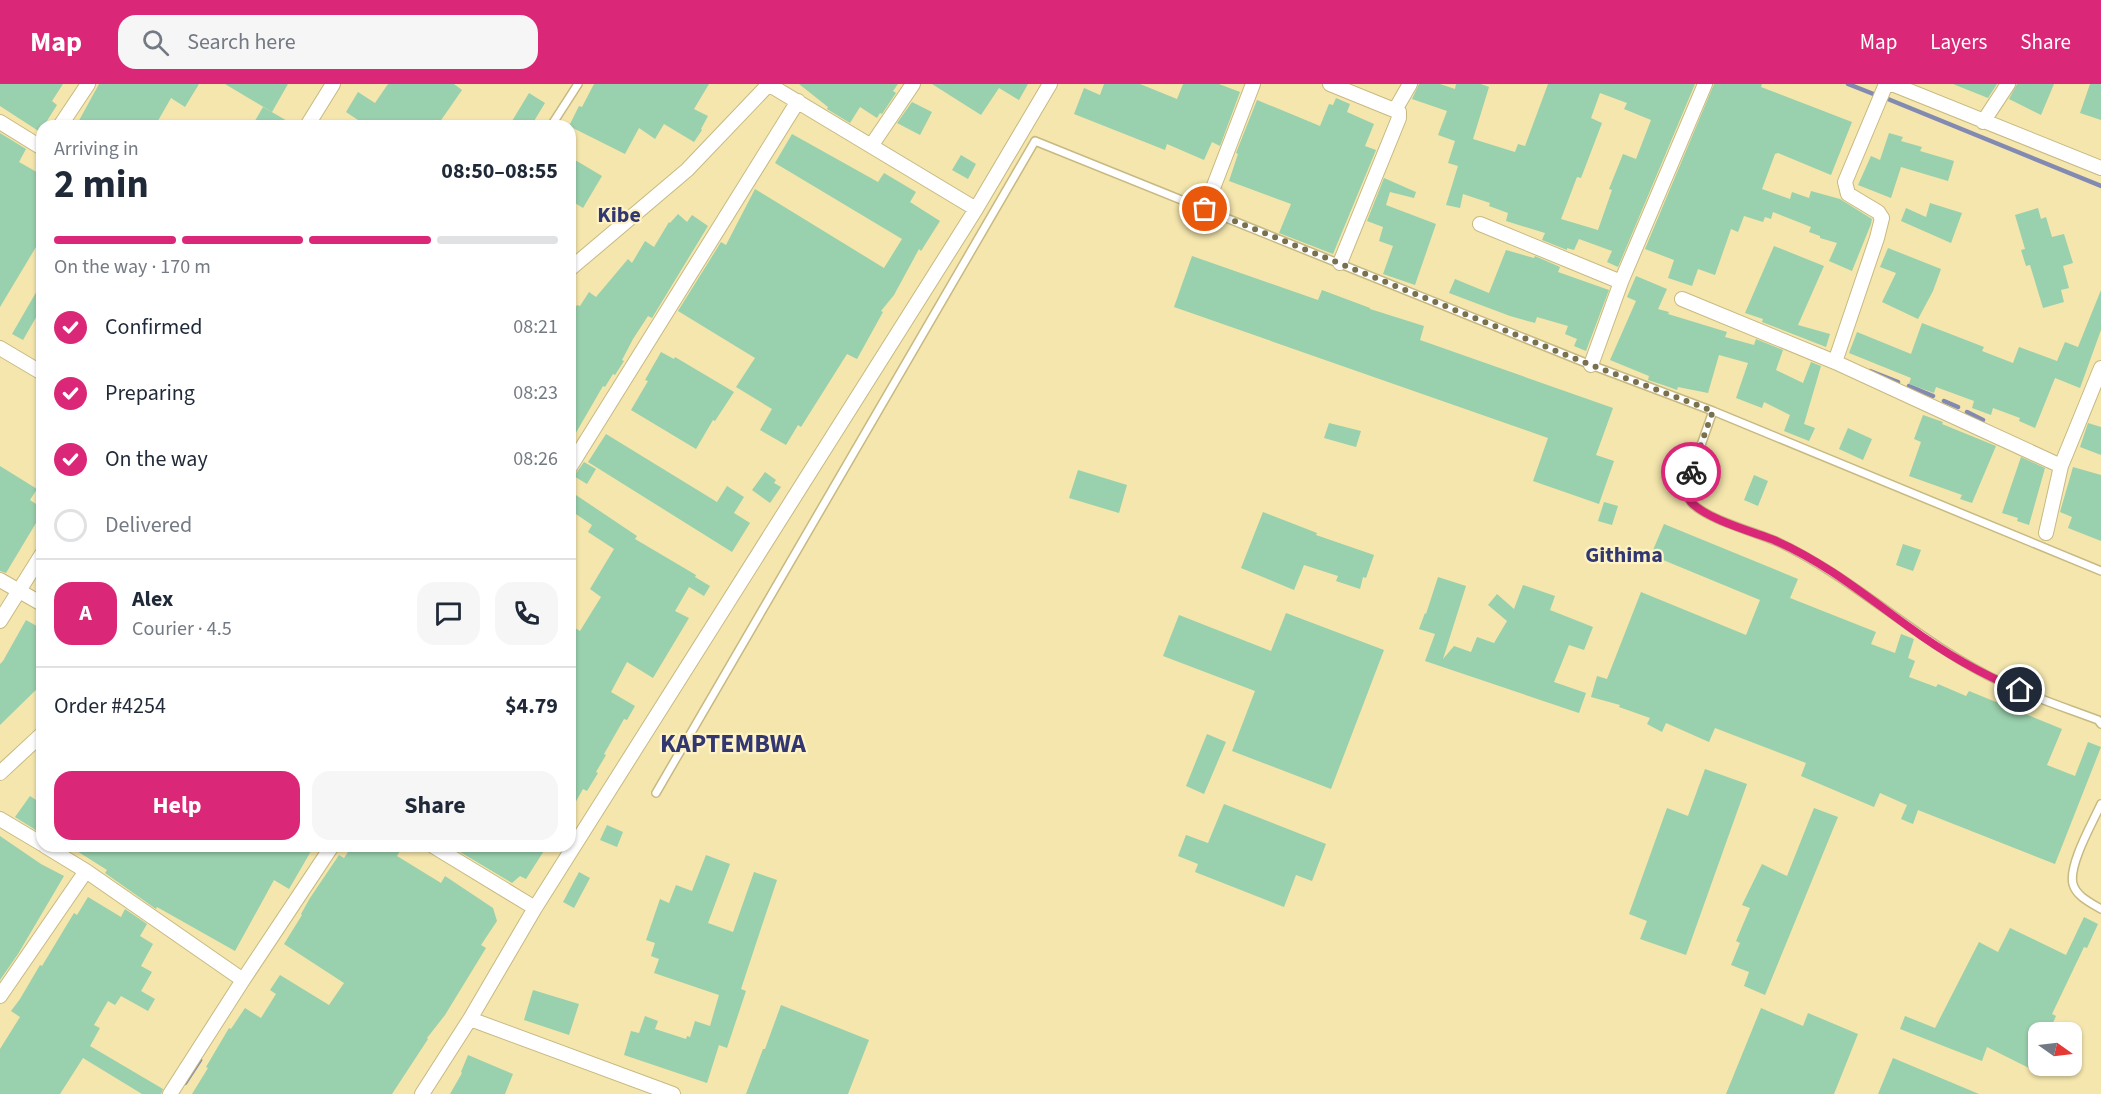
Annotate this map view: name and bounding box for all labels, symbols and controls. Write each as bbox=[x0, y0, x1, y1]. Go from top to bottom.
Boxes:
search box bbox=[118, 15, 538, 69]
text: Map bbox=[30, 22, 82, 62]
icon: search bbox=[139, 26, 172, 59]
text: Search here bbox=[187, 26, 296, 58]
text: Map bbox=[1860, 27, 1897, 57]
text: Layers bbox=[1930, 27, 1987, 57]
text: Share bbox=[2020, 27, 2071, 57]
text: Arriving in bbox=[54, 135, 139, 163]
text: 08:50–08:55 bbox=[441, 155, 558, 187]
text: 2 min bbox=[54, 157, 149, 213]
pin bbox=[1179, 183, 1230, 234]
icon: bag bbox=[1188, 192, 1221, 225]
district label: Kibe bbox=[597, 199, 641, 231]
text: On the way · 170 m bbox=[54, 253, 211, 281]
icon: check bbox=[54, 311, 87, 344]
text: Confirmed bbox=[105, 311, 202, 343]
text: 08:21 bbox=[513, 313, 558, 341]
icon: check bbox=[54, 377, 87, 410]
text: Preparing bbox=[105, 377, 195, 409]
text: 08:23 bbox=[513, 379, 558, 407]
courier bbox=[1661, 442, 1721, 502]
icon: check bbox=[54, 443, 87, 476]
text: On the way bbox=[105, 443, 208, 475]
text: 08:26 bbox=[513, 445, 558, 473]
icon: bike bbox=[1675, 456, 1708, 489]
text: Delivered bbox=[105, 509, 192, 541]
district label: Githima bbox=[1585, 539, 1663, 571]
button: chat bbox=[417, 582, 480, 645]
button: phone bbox=[495, 582, 558, 645]
text: Alex bbox=[132, 583, 173, 615]
text: A bbox=[79, 597, 92, 629]
text: Courier · 4.5 bbox=[132, 615, 232, 643]
pin bbox=[1994, 664, 2045, 715]
icon: home bbox=[2003, 673, 2036, 706]
text: Order #4254 bbox=[54, 690, 166, 722]
text: $4.79 bbox=[505, 690, 558, 722]
district label: KAPTEMBWA bbox=[660, 725, 807, 762]
button: Help bbox=[54, 771, 300, 840]
button: Share bbox=[312, 771, 558, 840]
north arrow bbox=[2028, 1022, 2082, 1076]
map controls bbox=[2028, 1022, 2082, 1076]

